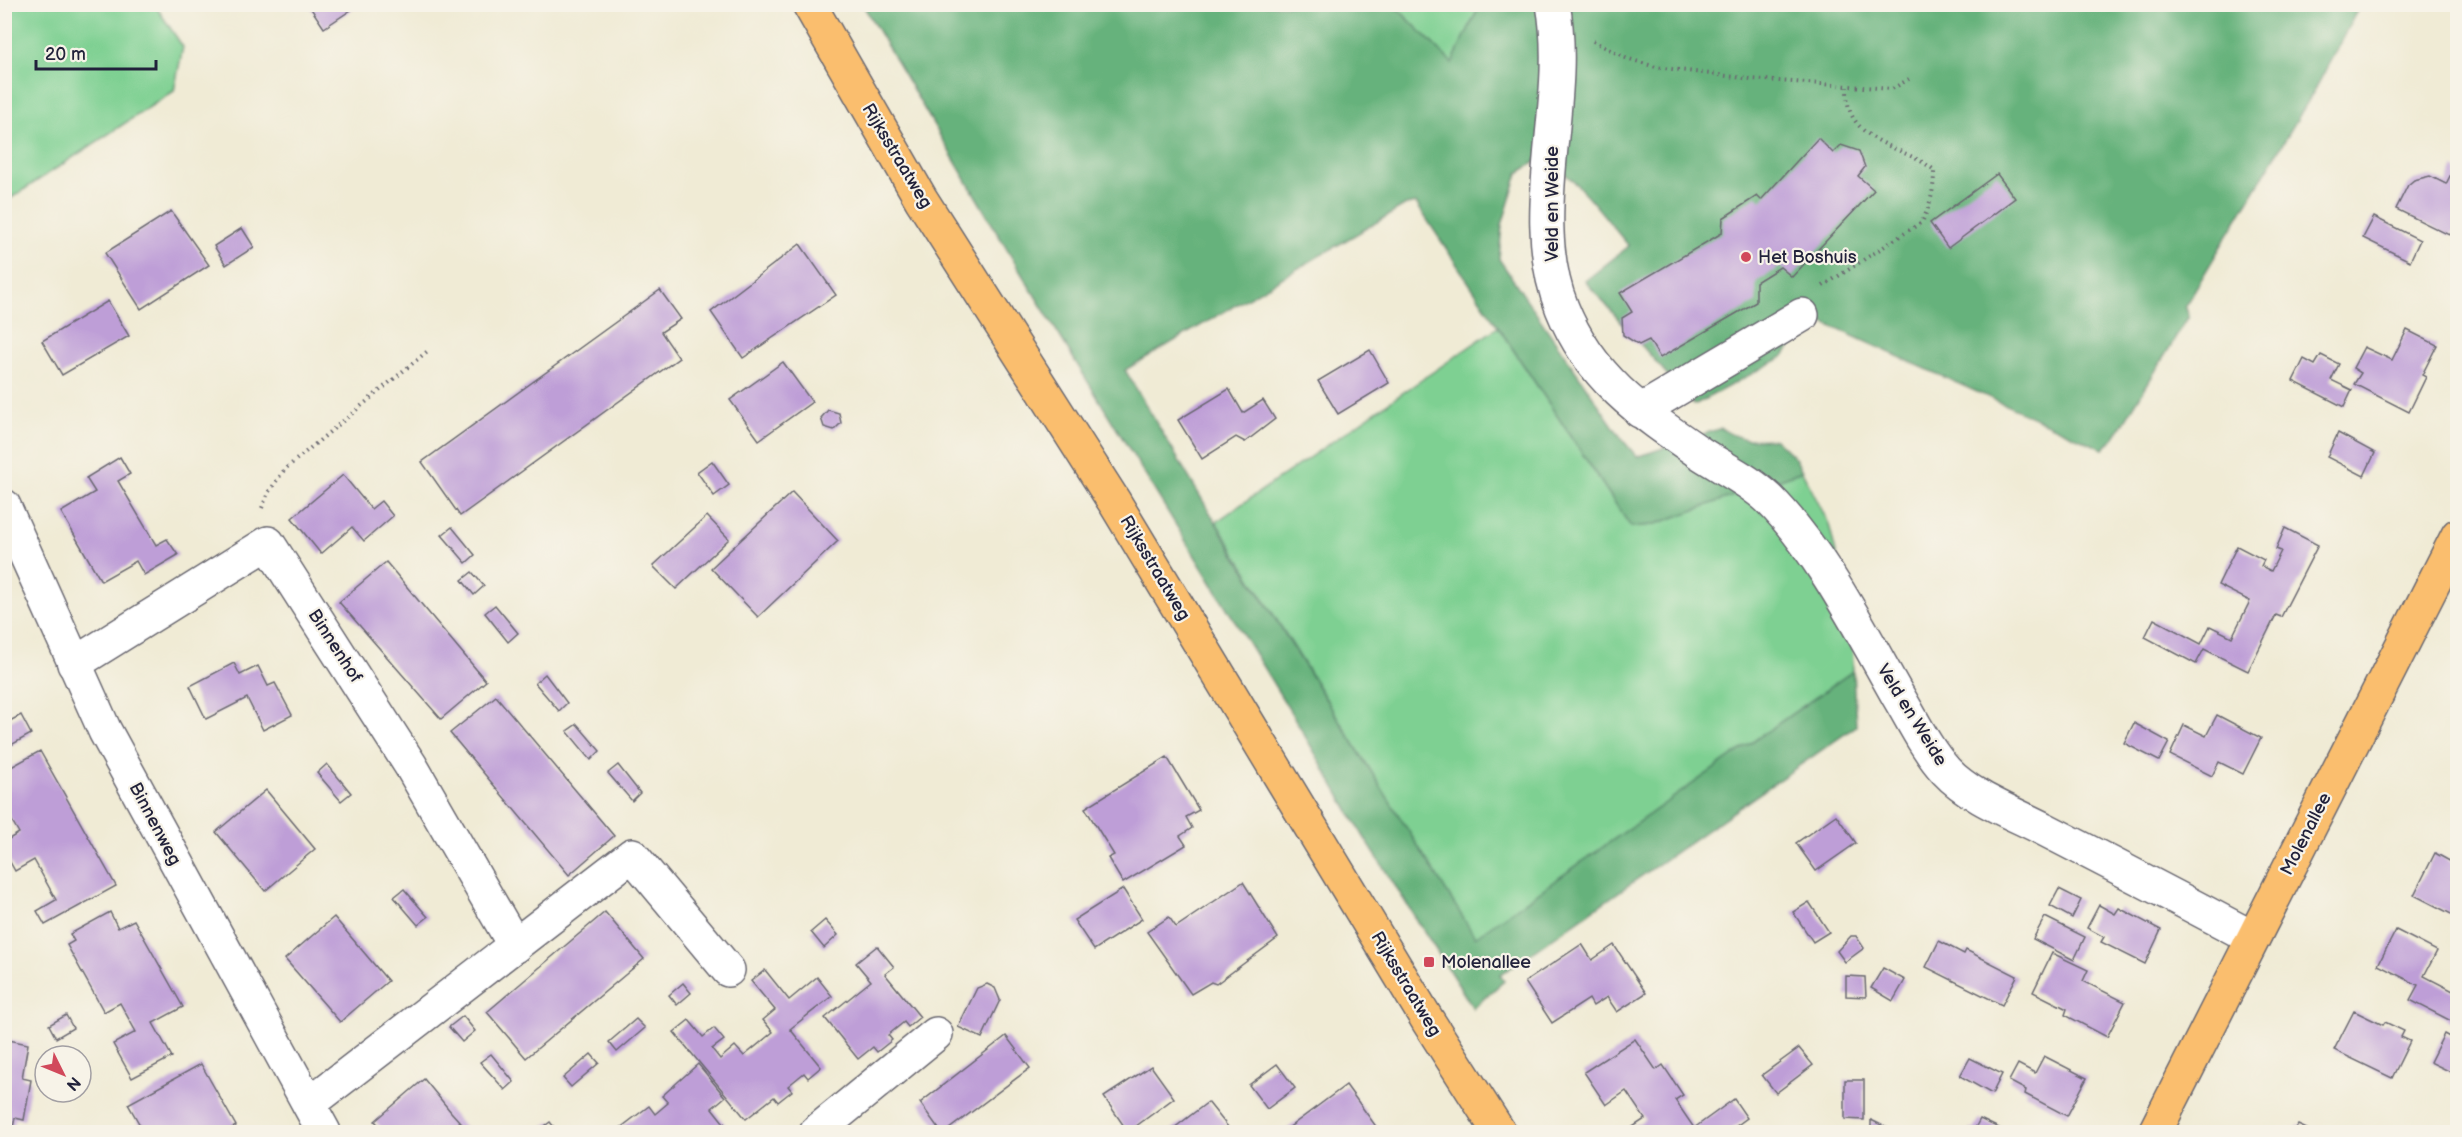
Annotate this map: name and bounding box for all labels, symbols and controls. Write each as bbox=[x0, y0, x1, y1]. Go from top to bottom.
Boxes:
scale bar bbox=[36, 33, 156, 71]
text: 20 m bbox=[45, 44, 86, 65]
street label: Rijksstraatweg bbox=[857, 100, 937, 212]
street label: Veld en Weide bbox=[1542, 146, 1563, 262]
place label: Het Boshuis bbox=[1758, 247, 1857, 268]
marker: Het Boshuis bbox=[1739, 250, 1753, 264]
street label: Rijksstraatweg bbox=[1115, 512, 1195, 624]
street label: Binnenhof bbox=[303, 605, 367, 687]
street label: Veld en Weide bbox=[1872, 660, 1952, 770]
street label: Binnenweg bbox=[124, 779, 186, 869]
street label: Molenallee bbox=[2276, 789, 2336, 879]
street label: Rijksstraatweg bbox=[1366, 928, 1446, 1040]
place label: Molenallee bbox=[1441, 952, 1531, 973]
marker: Molenallee bbox=[1422, 955, 1436, 969]
north arrow bbox=[33, 1044, 93, 1104]
text: N bbox=[62, 1072, 84, 1094]

